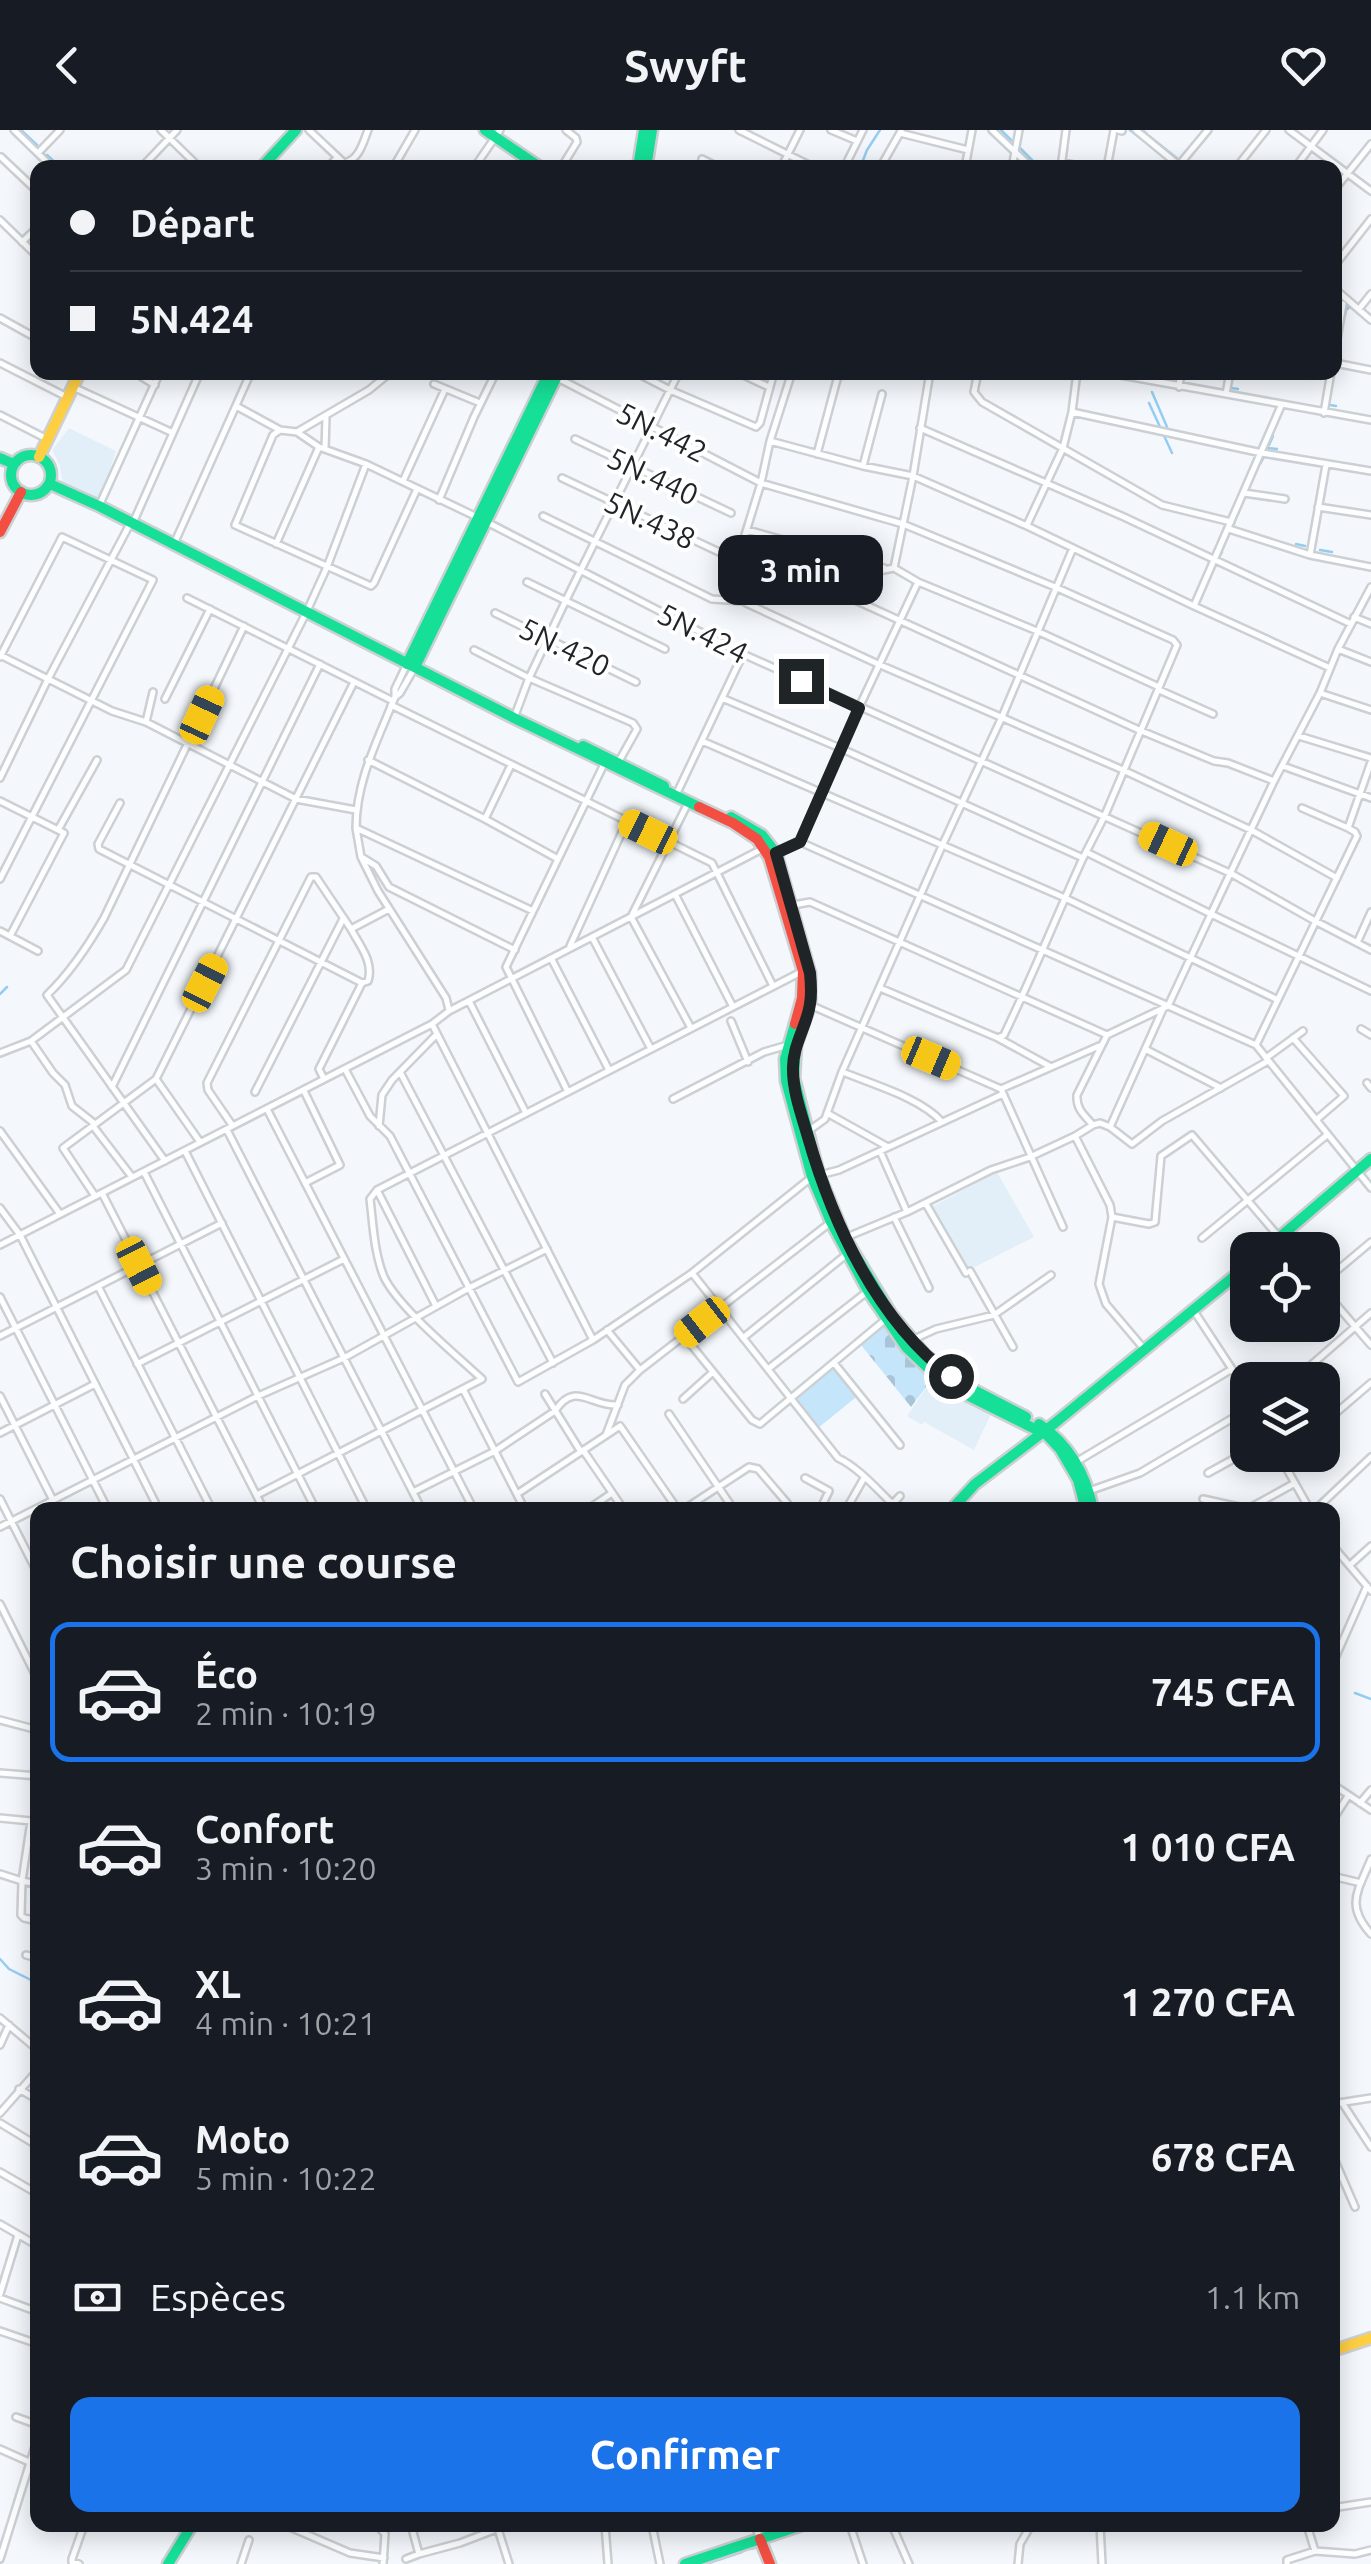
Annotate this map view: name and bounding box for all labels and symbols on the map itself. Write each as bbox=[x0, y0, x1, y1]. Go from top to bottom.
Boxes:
street label: 5N.442 bbox=[611, 395, 713, 469]
street label: 5N.440 bbox=[602, 440, 704, 512]
street label: 5N.438 bbox=[599, 484, 701, 556]
callout: 3 min bbox=[718, 536, 884, 606]
street label: 5N.424 bbox=[652, 596, 754, 670]
street label: 5N.420 bbox=[514, 611, 616, 683]
route end bbox=[779, 659, 824, 704]
car bbox=[176, 681, 228, 749]
car bbox=[614, 805, 682, 859]
car bbox=[1134, 818, 1202, 870]
car bbox=[178, 949, 232, 1017]
car bbox=[898, 1032, 964, 1084]
car bbox=[112, 1232, 166, 1300]
car bbox=[669, 1292, 735, 1352]
route start bbox=[929, 1354, 974, 1399]

